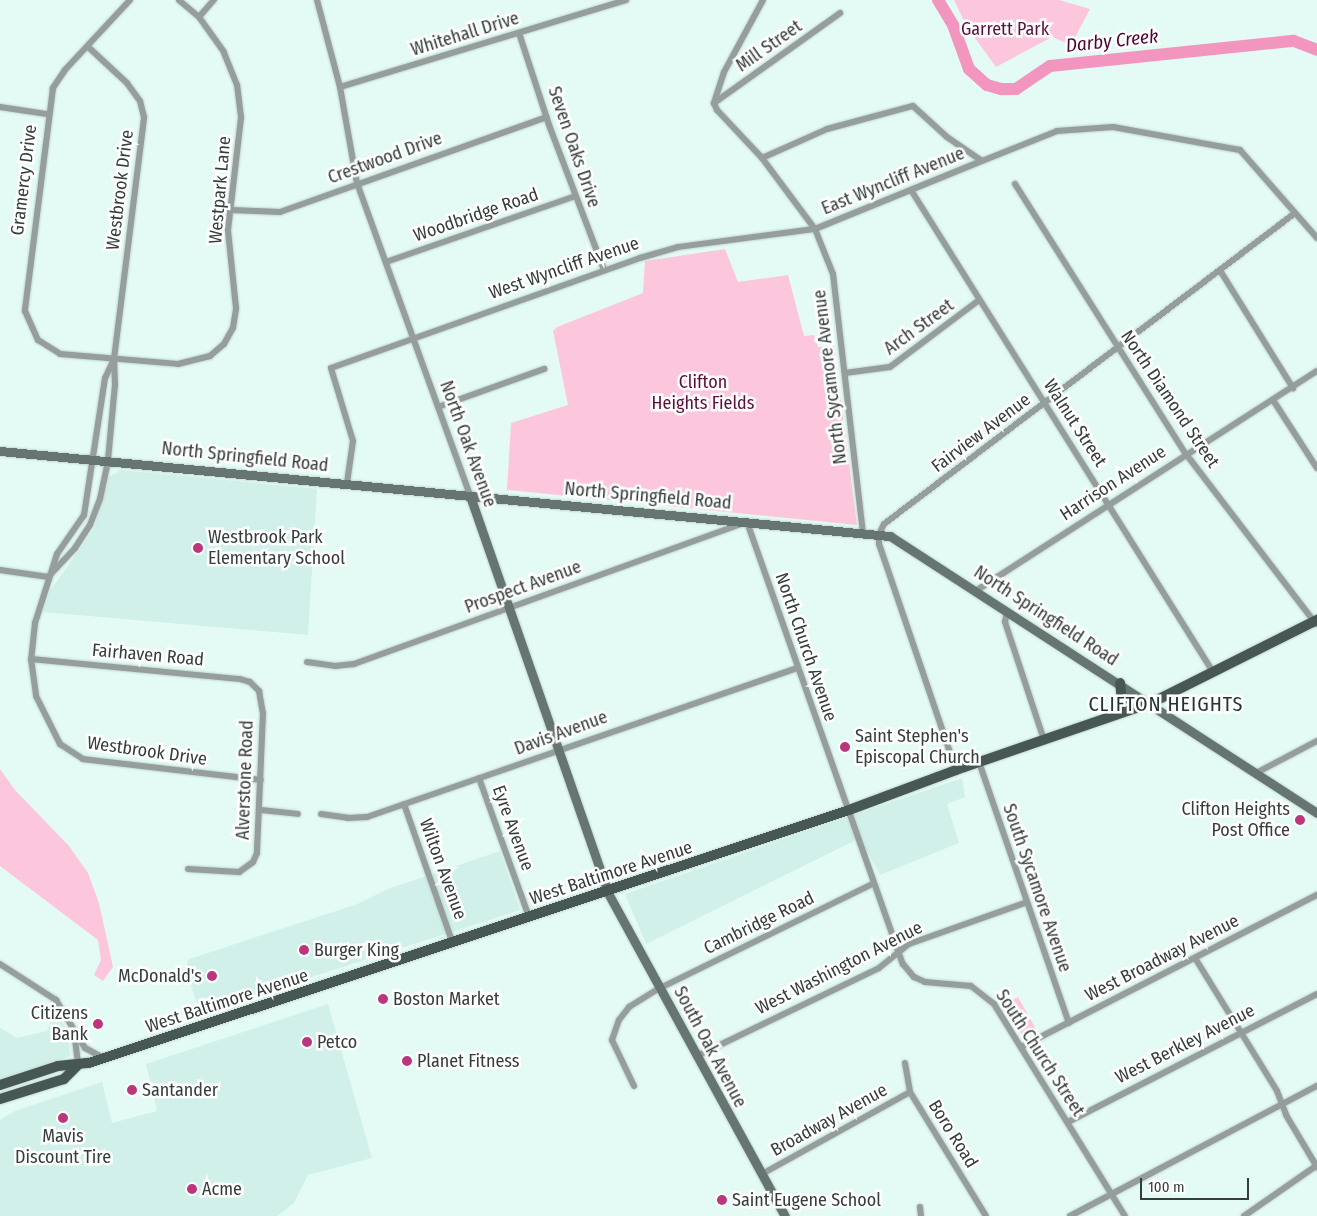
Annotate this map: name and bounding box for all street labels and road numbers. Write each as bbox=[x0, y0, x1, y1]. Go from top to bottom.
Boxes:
street label: Whitehall Drive bbox=[408, 7, 522, 61]
street label: Mill Street bbox=[732, 16, 806, 76]
street label: Seven Oaks Drive bbox=[543, 84, 605, 210]
street label: Gramercy Drive bbox=[6, 123, 42, 237]
street label: Crestwood Drive bbox=[325, 127, 445, 189]
street label: Westbrook Drive bbox=[102, 129, 138, 251]
street label: Westpark Lane bbox=[205, 135, 235, 245]
street label: East Wyncliff Avenue bbox=[818, 143, 968, 219]
street label: Woodbridge Road bbox=[411, 184, 541, 246]
street label: West Wyncliff Avenue bbox=[486, 232, 642, 304]
street label: North Sycamore Avenue bbox=[809, 289, 851, 465]
street label: Arch Street bbox=[880, 294, 958, 360]
street label: North Diamond Street bbox=[1116, 326, 1224, 472]
street label: Walnut Street bbox=[1039, 375, 1111, 471]
street label: North Oak Avenue bbox=[435, 378, 501, 510]
street label: Fairview Avenue bbox=[927, 389, 1035, 477]
street label: North Springfield Road bbox=[160, 437, 330, 477]
street label: Harrison Avenue bbox=[1056, 441, 1170, 525]
street label: North Springfield Road bbox=[564, 478, 732, 514]
street label: Prospect Avenue bbox=[462, 556, 584, 618]
street label: North Springfield Road bbox=[970, 561, 1122, 671]
street label: North Church Avenue bbox=[770, 570, 842, 724]
street label: Fairhaven Road bbox=[91, 639, 205, 671]
street label: Davis Avenue bbox=[512, 706, 610, 760]
street label: Alverstone Road bbox=[232, 720, 258, 840]
street label: Westbrook Drive bbox=[86, 732, 208, 770]
street label: Eyre Avenue bbox=[488, 782, 538, 874]
street label: South Sycamore Avenue bbox=[998, 801, 1076, 975]
street label: Wilton Avenue bbox=[415, 816, 471, 922]
street label: West Baltimore Avenue bbox=[527, 836, 695, 910]
street label: Cambridge Road bbox=[700, 887, 818, 959]
street label: West Broadway Avenue bbox=[1081, 910, 1243, 1006]
street label: West Washington Avenue bbox=[752, 917, 926, 1019]
street label: West Baltimore Avenue bbox=[143, 964, 311, 1038]
street label: South Oak Avenue bbox=[669, 983, 751, 1111]
street label: South Church Street bbox=[991, 986, 1089, 1120]
street label: West Berkley Avenue bbox=[1112, 1000, 1258, 1088]
street label: Broadway Avenue bbox=[767, 1079, 891, 1161]
street label: Boro Road bbox=[924, 1096, 982, 1172]

